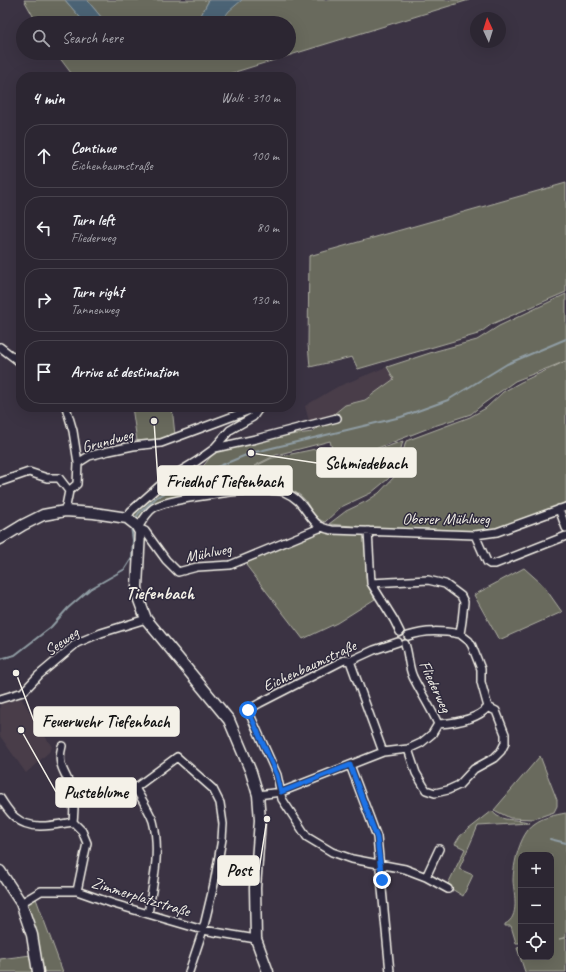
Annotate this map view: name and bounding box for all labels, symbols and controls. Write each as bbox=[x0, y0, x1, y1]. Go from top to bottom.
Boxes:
north arrow bbox=[470, 12, 506, 48]
search box bbox=[16, 16, 296, 60]
icon: search bbox=[30, 27, 52, 49]
text: Search here bbox=[62, 29, 123, 48]
text: 4 min bbox=[32, 88, 65, 109]
text: Walk · 310 m bbox=[221, 90, 280, 106]
text: Continue bbox=[71, 139, 116, 158]
icon: ahead bbox=[33, 145, 55, 167]
text: 100 m bbox=[251, 148, 279, 164]
text: Eichenbaumstraße bbox=[71, 158, 153, 174]
text: Turn left bbox=[71, 211, 114, 230]
icon: left bbox=[33, 217, 55, 239]
text: 80 m bbox=[257, 220, 279, 236]
text: Fliederweg bbox=[71, 230, 116, 246]
text: Turn right bbox=[71, 283, 124, 302]
icon: right bbox=[33, 289, 55, 311]
text: 130 m bbox=[251, 292, 279, 308]
text: Tannenweg bbox=[71, 302, 119, 318]
icon: arrive bbox=[33, 361, 55, 383]
text: Arrive at destination bbox=[71, 363, 178, 382]
street label: Grundweg bbox=[79, 424, 136, 457]
callout: Schmiedebach bbox=[317, 448, 416, 477]
text: Schmiedebach bbox=[325, 453, 408, 474]
callout: Friedhof Tiefenbach bbox=[158, 466, 292, 495]
text: Friedhof Tiefenbach bbox=[166, 471, 285, 492]
street label: Oberer Mühlweg bbox=[402, 509, 491, 529]
street label: Mühlweg bbox=[183, 538, 234, 567]
district label: Tiefenbach bbox=[126, 582, 195, 604]
street label: Seeweg bbox=[41, 622, 84, 661]
street label: Eichenbaumstraße bbox=[260, 635, 361, 696]
street label: Fliederweg bbox=[414, 657, 456, 717]
route start bbox=[239, 701, 257, 719]
callout: Feuerwehr Tiefenbach bbox=[34, 707, 179, 736]
text: Feuerwehr Tiefenbach bbox=[42, 711, 171, 732]
callout: Pusteblume bbox=[56, 778, 136, 807]
text: Pusteblume bbox=[64, 782, 130, 803]
map controls bbox=[518, 852, 554, 960]
button: + bbox=[518, 852, 554, 888]
callout: Post bbox=[218, 856, 259, 885]
text: Post bbox=[226, 860, 254, 881]
route end bbox=[373, 871, 391, 889]
street label: Zimmerplatzstraße bbox=[89, 873, 194, 922]
button: − bbox=[518, 888, 554, 924]
button: locate bbox=[518, 924, 554, 960]

